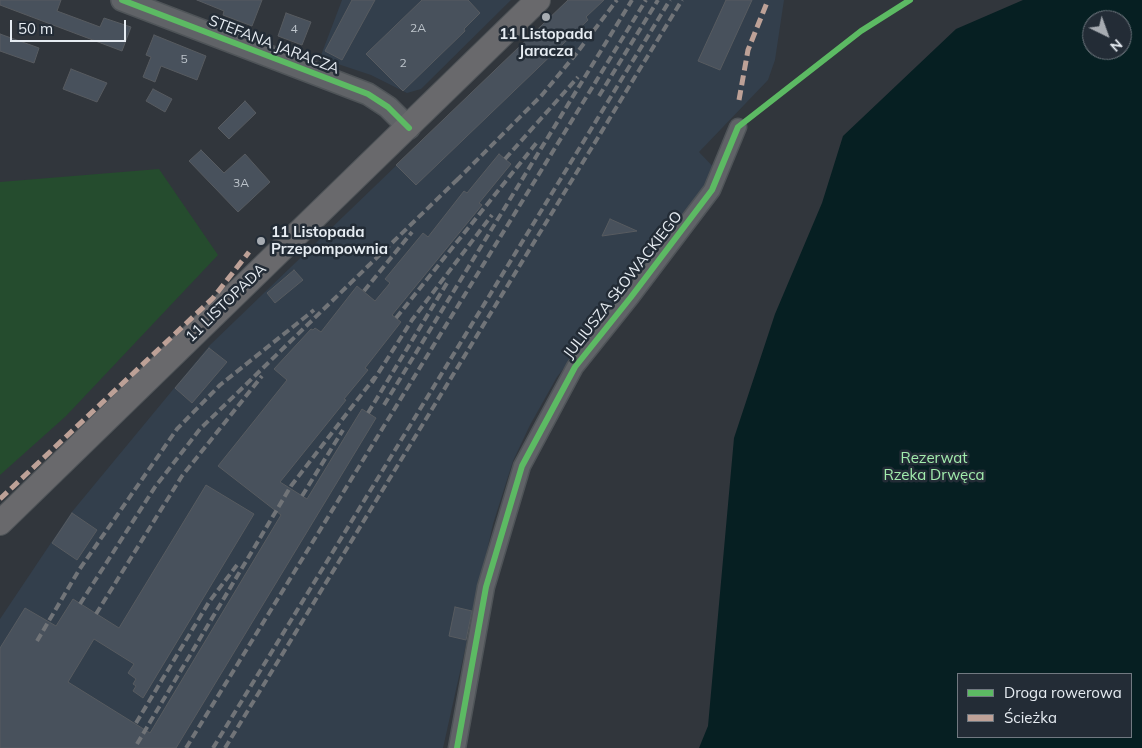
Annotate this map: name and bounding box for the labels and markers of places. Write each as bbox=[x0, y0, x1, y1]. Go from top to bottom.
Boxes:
marker: 11 Listopada Jaracza bbox=[540, 11, 552, 23]
place label: 11 Listopada Jaracza bbox=[499, 25, 593, 60]
place label: 11 Listopada Przepompownia bbox=[271, 223, 388, 258]
marker: 11 Listopada Przepompownia bbox=[255, 235, 267, 247]

